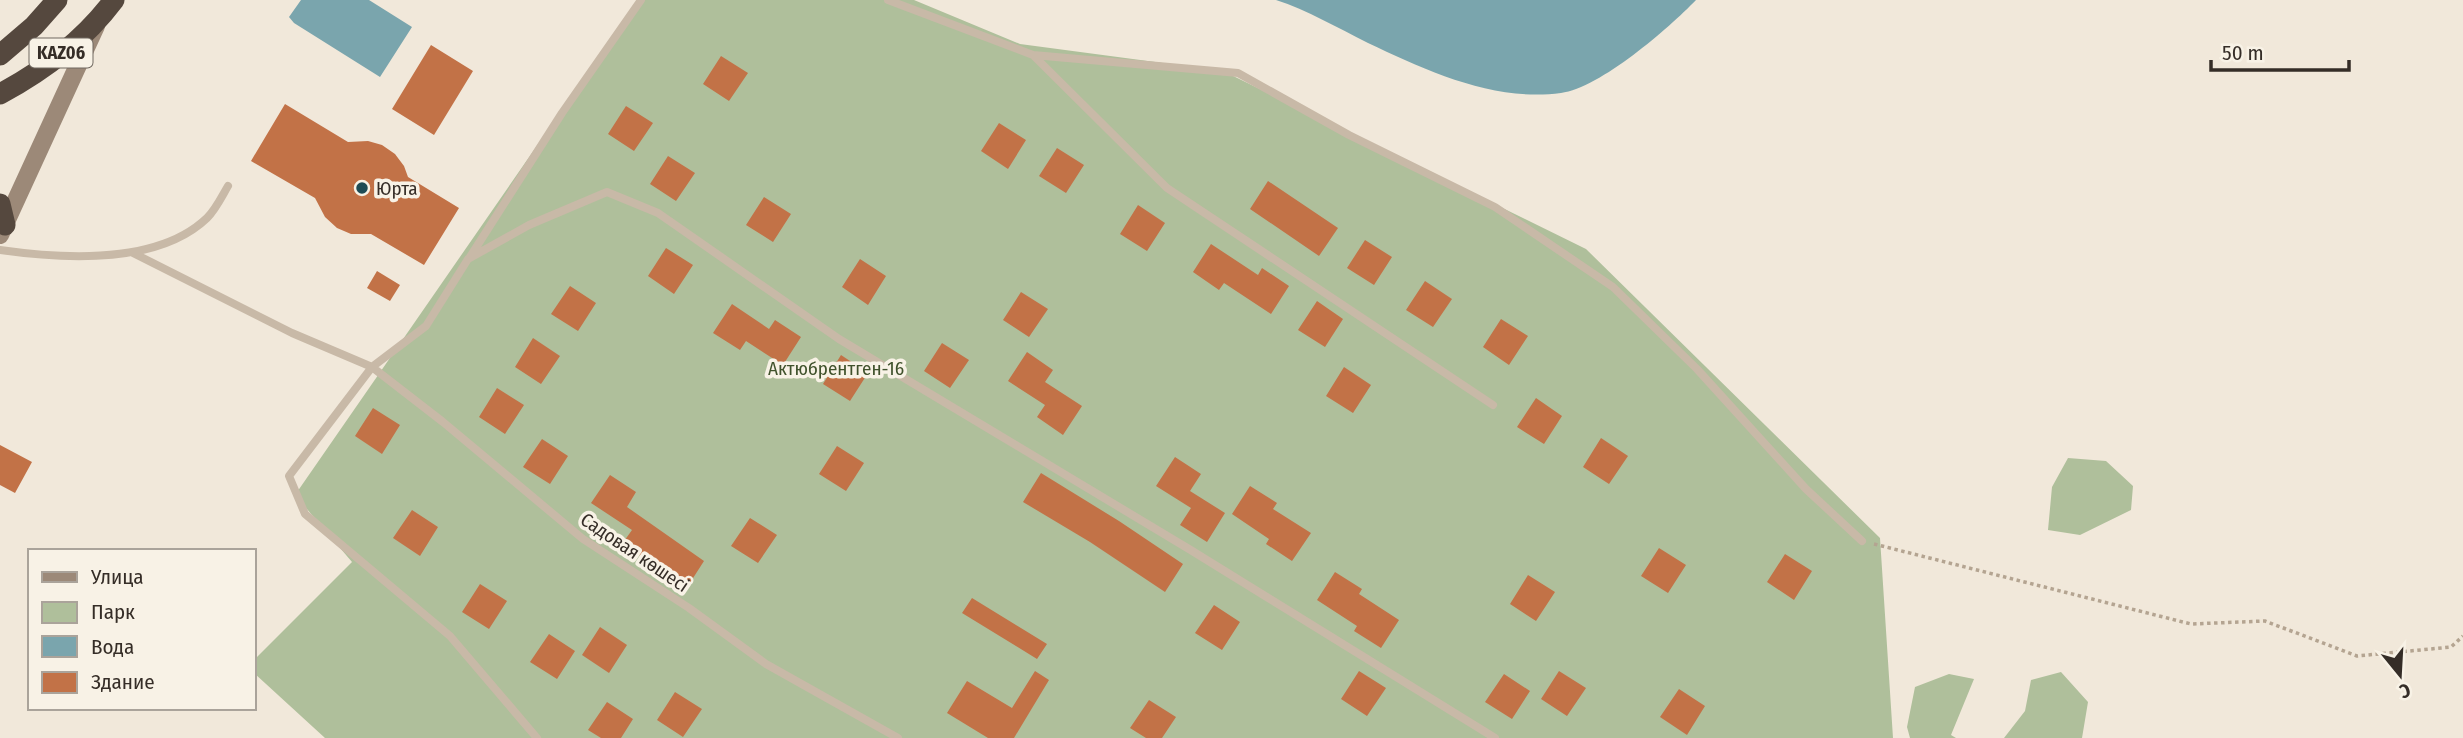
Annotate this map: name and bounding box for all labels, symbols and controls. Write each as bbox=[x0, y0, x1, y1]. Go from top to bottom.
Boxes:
scale bar bbox=[2211, 28, 2349, 72]
road number: KАZ06 bbox=[29, 38, 92, 68]
text: 50 m bbox=[2222, 40, 2264, 66]
place label: Юрта bbox=[376, 177, 418, 200]
marker: Юрта bbox=[354, 180, 370, 196]
park label: Актюбрентген-16 bbox=[768, 357, 904, 380]
street label: Садовая көшесі bbox=[576, 508, 693, 597]
legend bbox=[28, 549, 256, 710]
text: Улица bbox=[90, 564, 144, 590]
text: Парк bbox=[91, 599, 135, 625]
text: Вода bbox=[91, 634, 134, 660]
north arrow bbox=[2365, 640, 2435, 710]
text: Здание bbox=[91, 669, 155, 695]
text: С bbox=[2397, 678, 2413, 703]

